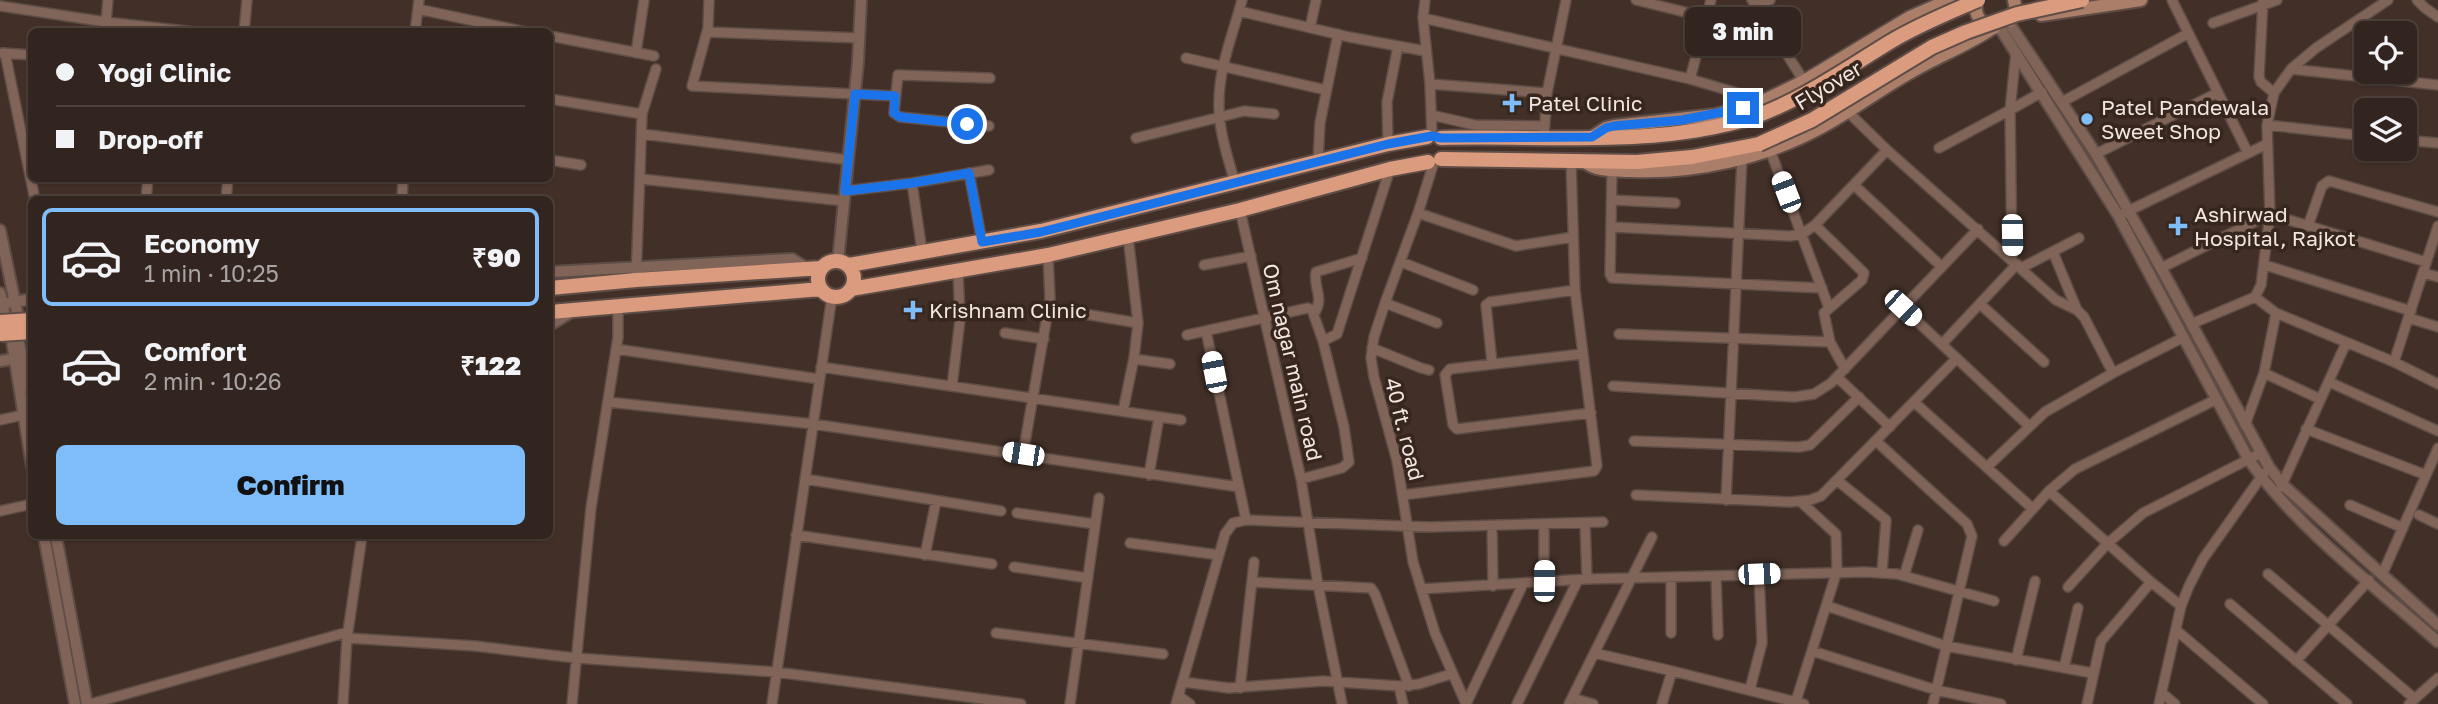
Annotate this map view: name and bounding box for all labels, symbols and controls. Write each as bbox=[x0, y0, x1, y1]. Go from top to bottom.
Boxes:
callout: 3 min bbox=[1685, 7, 1801, 56]
text: 3 min bbox=[1713, 17, 1773, 45]
map controls bbox=[2354, 21, 2417, 161]
button: locate bbox=[2354, 21, 2417, 84]
street label: Flyover bbox=[1790, 55, 1866, 115]
text: Yogi Clinic bbox=[98, 57, 231, 88]
place label: Patel Clinic bbox=[1528, 90, 1642, 116]
route end bbox=[1727, 92, 1759, 124]
marker: Patel Clinic bbox=[1502, 93, 1522, 113]
place label: Patel Pandewala Sweet Shop bbox=[2101, 94, 2269, 144]
button: layers bbox=[2354, 98, 2417, 161]
route start bbox=[951, 108, 983, 140]
marker: Patel Pandewala Sweet Shop bbox=[2079, 111, 2095, 127]
text: Drop-off bbox=[98, 124, 203, 155]
car bbox=[1769, 169, 1804, 215]
place label: Ashirwad Hospital, Rajkot bbox=[2194, 201, 2356, 251]
car bbox=[2002, 214, 2023, 256]
marker: Ashirwad Hospital, Rajkot bbox=[2168, 216, 2188, 236]
icon: car bbox=[60, 226, 123, 289]
text: Economy bbox=[144, 228, 260, 259]
text: ₹90 bbox=[472, 242, 521, 273]
text: 1 min · 10:25 bbox=[144, 259, 279, 287]
street label: Om nagar main road bbox=[1258, 261, 1328, 463]
car bbox=[1881, 286, 1926, 330]
place label: Krishnam Clinic bbox=[929, 297, 1087, 323]
marker: Krishnam Clinic bbox=[903, 300, 923, 320]
icon: car bbox=[60, 334, 123, 397]
text: Comfort bbox=[144, 336, 247, 367]
car bbox=[1200, 349, 1229, 395]
text: ₹122 bbox=[460, 350, 521, 381]
text: 2 min · 10:26 bbox=[144, 367, 282, 395]
street label: 40 ft. road bbox=[1380, 375, 1430, 483]
car bbox=[1001, 440, 1046, 468]
button: Confirm bbox=[56, 445, 525, 525]
car bbox=[1534, 560, 1555, 602]
car bbox=[1738, 563, 1781, 585]

